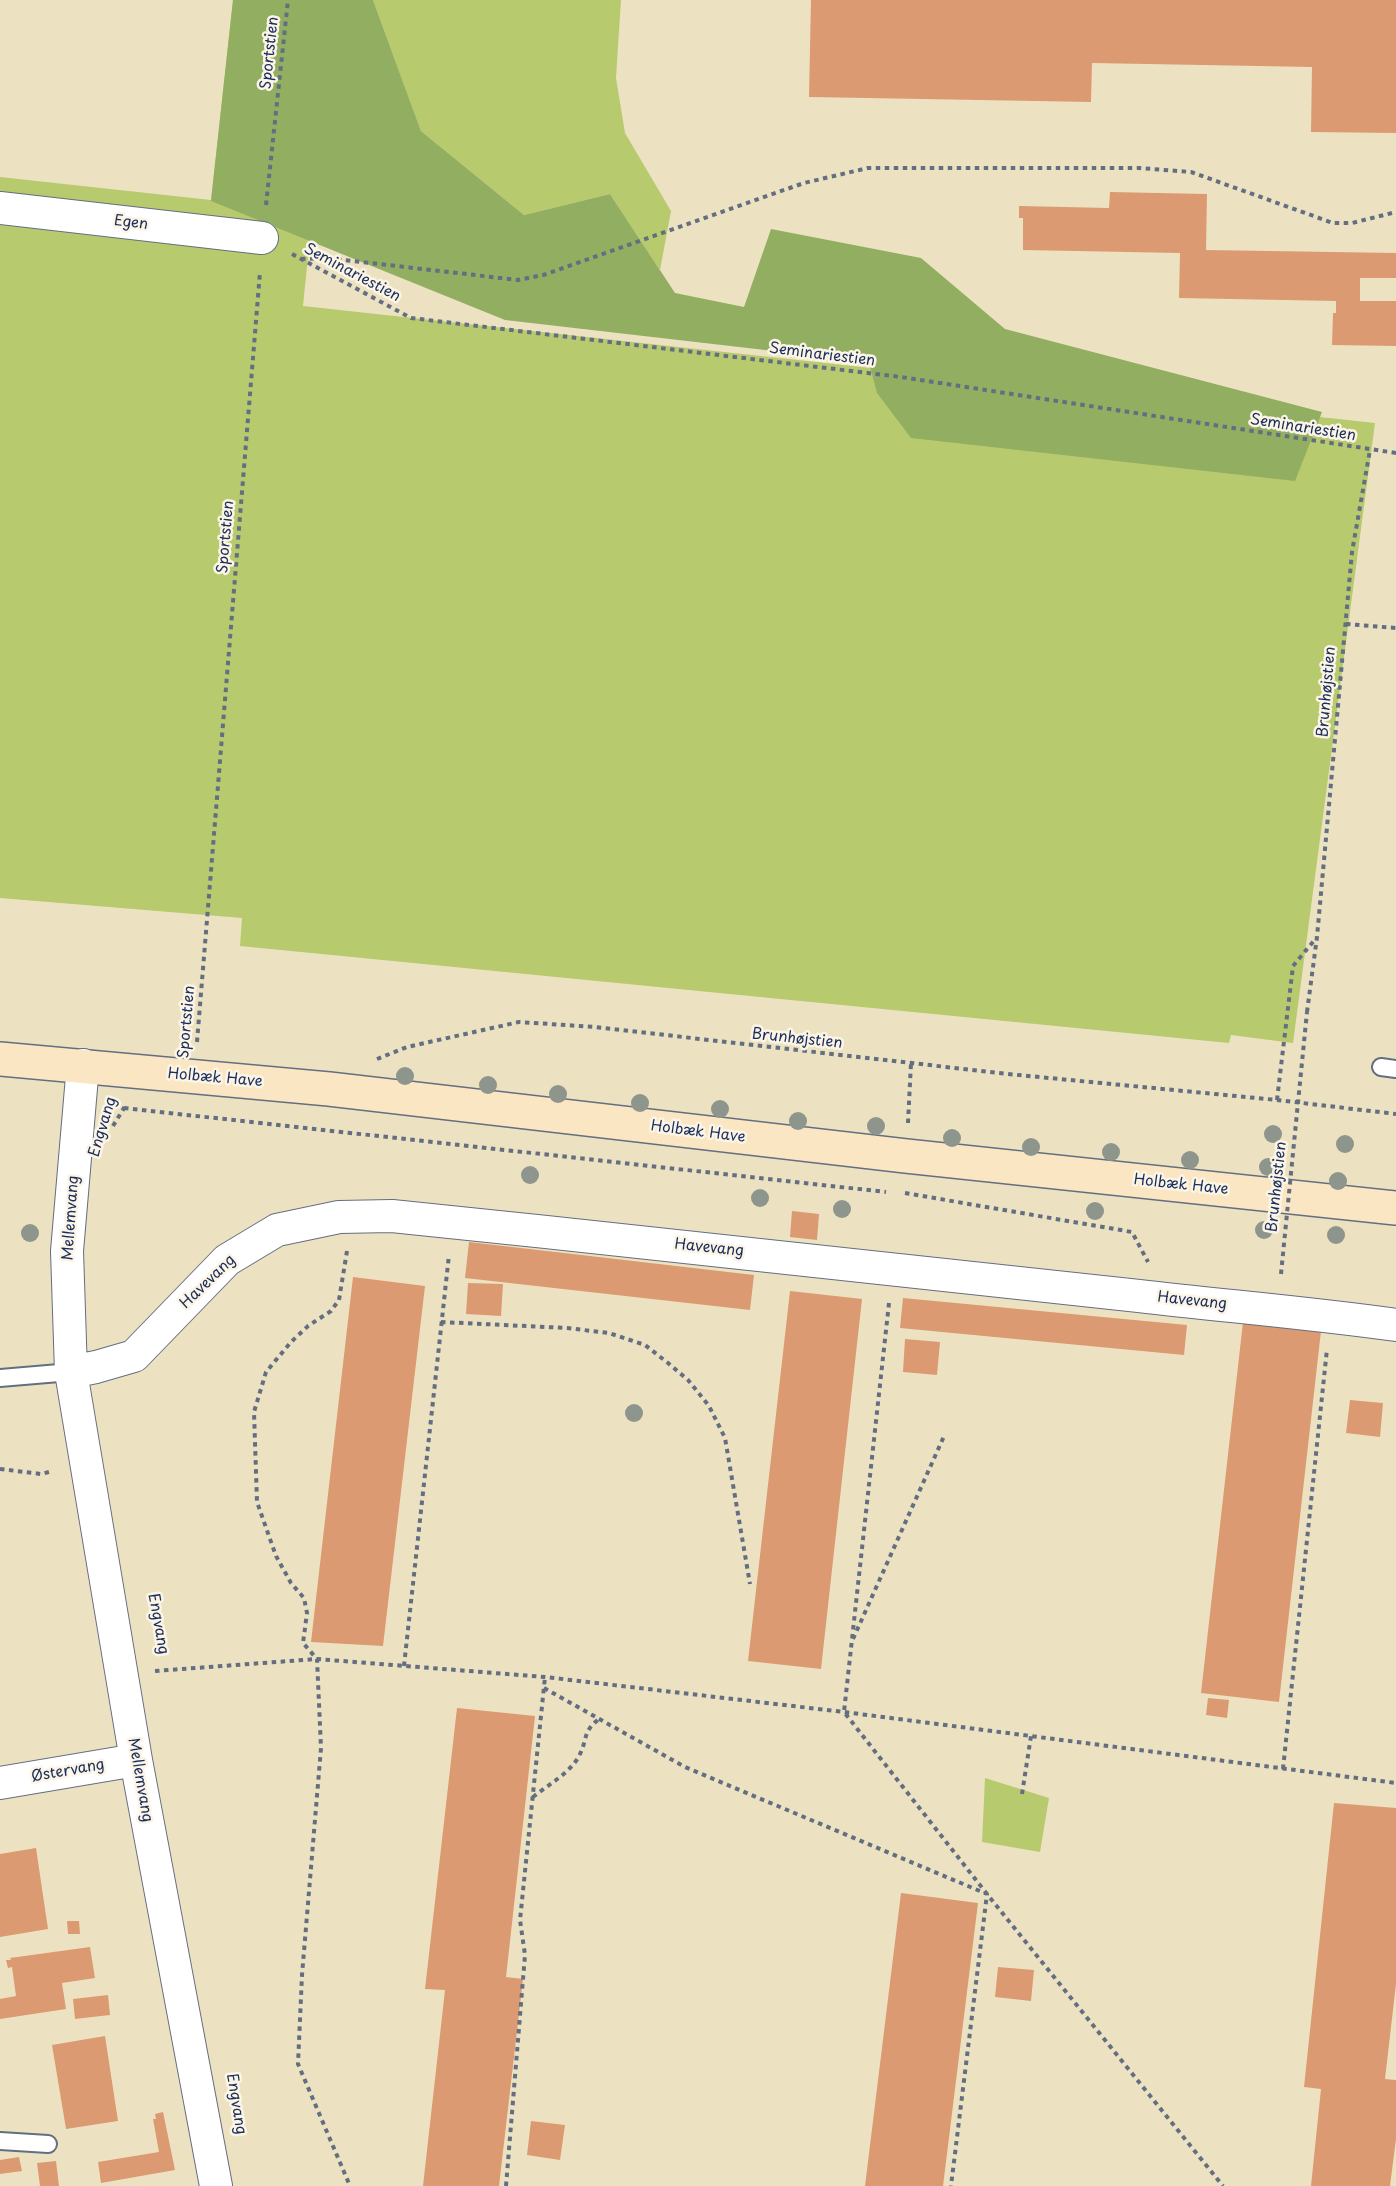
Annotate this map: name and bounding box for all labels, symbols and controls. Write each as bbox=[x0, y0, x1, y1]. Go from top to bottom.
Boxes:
street label: Sportstien bbox=[257, 16, 283, 90]
street label: Egen bbox=[113, 212, 149, 234]
street label: Seminariestien bbox=[301, 240, 403, 306]
street label: Seminariestien bbox=[768, 340, 876, 370]
street label: Seminariestien bbox=[1249, 411, 1357, 445]
street label: Sportstien bbox=[214, 500, 238, 574]
street label: Brunhøjstien bbox=[1314, 646, 1340, 738]
street label: Sportstien bbox=[175, 985, 199, 1059]
street label: Brunhøjstien bbox=[751, 1025, 843, 1053]
street label: Holbæk Have bbox=[167, 1065, 263, 1091]
street label: Engvang bbox=[85, 1095, 121, 1159]
street label: Holbæk Have bbox=[650, 1117, 746, 1147]
street label: Brunhøjstien bbox=[1263, 1141, 1291, 1233]
street label: Holbæk Have bbox=[1133, 1171, 1229, 1199]
street label: Mellemvang bbox=[59, 1175, 83, 1261]
street label: Havevang bbox=[673, 1235, 745, 1261]
street label: Havevang bbox=[177, 1251, 239, 1313]
street label: Havevang bbox=[1156, 1288, 1228, 1314]
street label: Engvang bbox=[144, 1592, 172, 1656]
street label: Mellemvang bbox=[124, 1736, 156, 1824]
street label: Østervang bbox=[30, 1756, 106, 1786]
street label: Engvang bbox=[222, 2072, 250, 2136]

